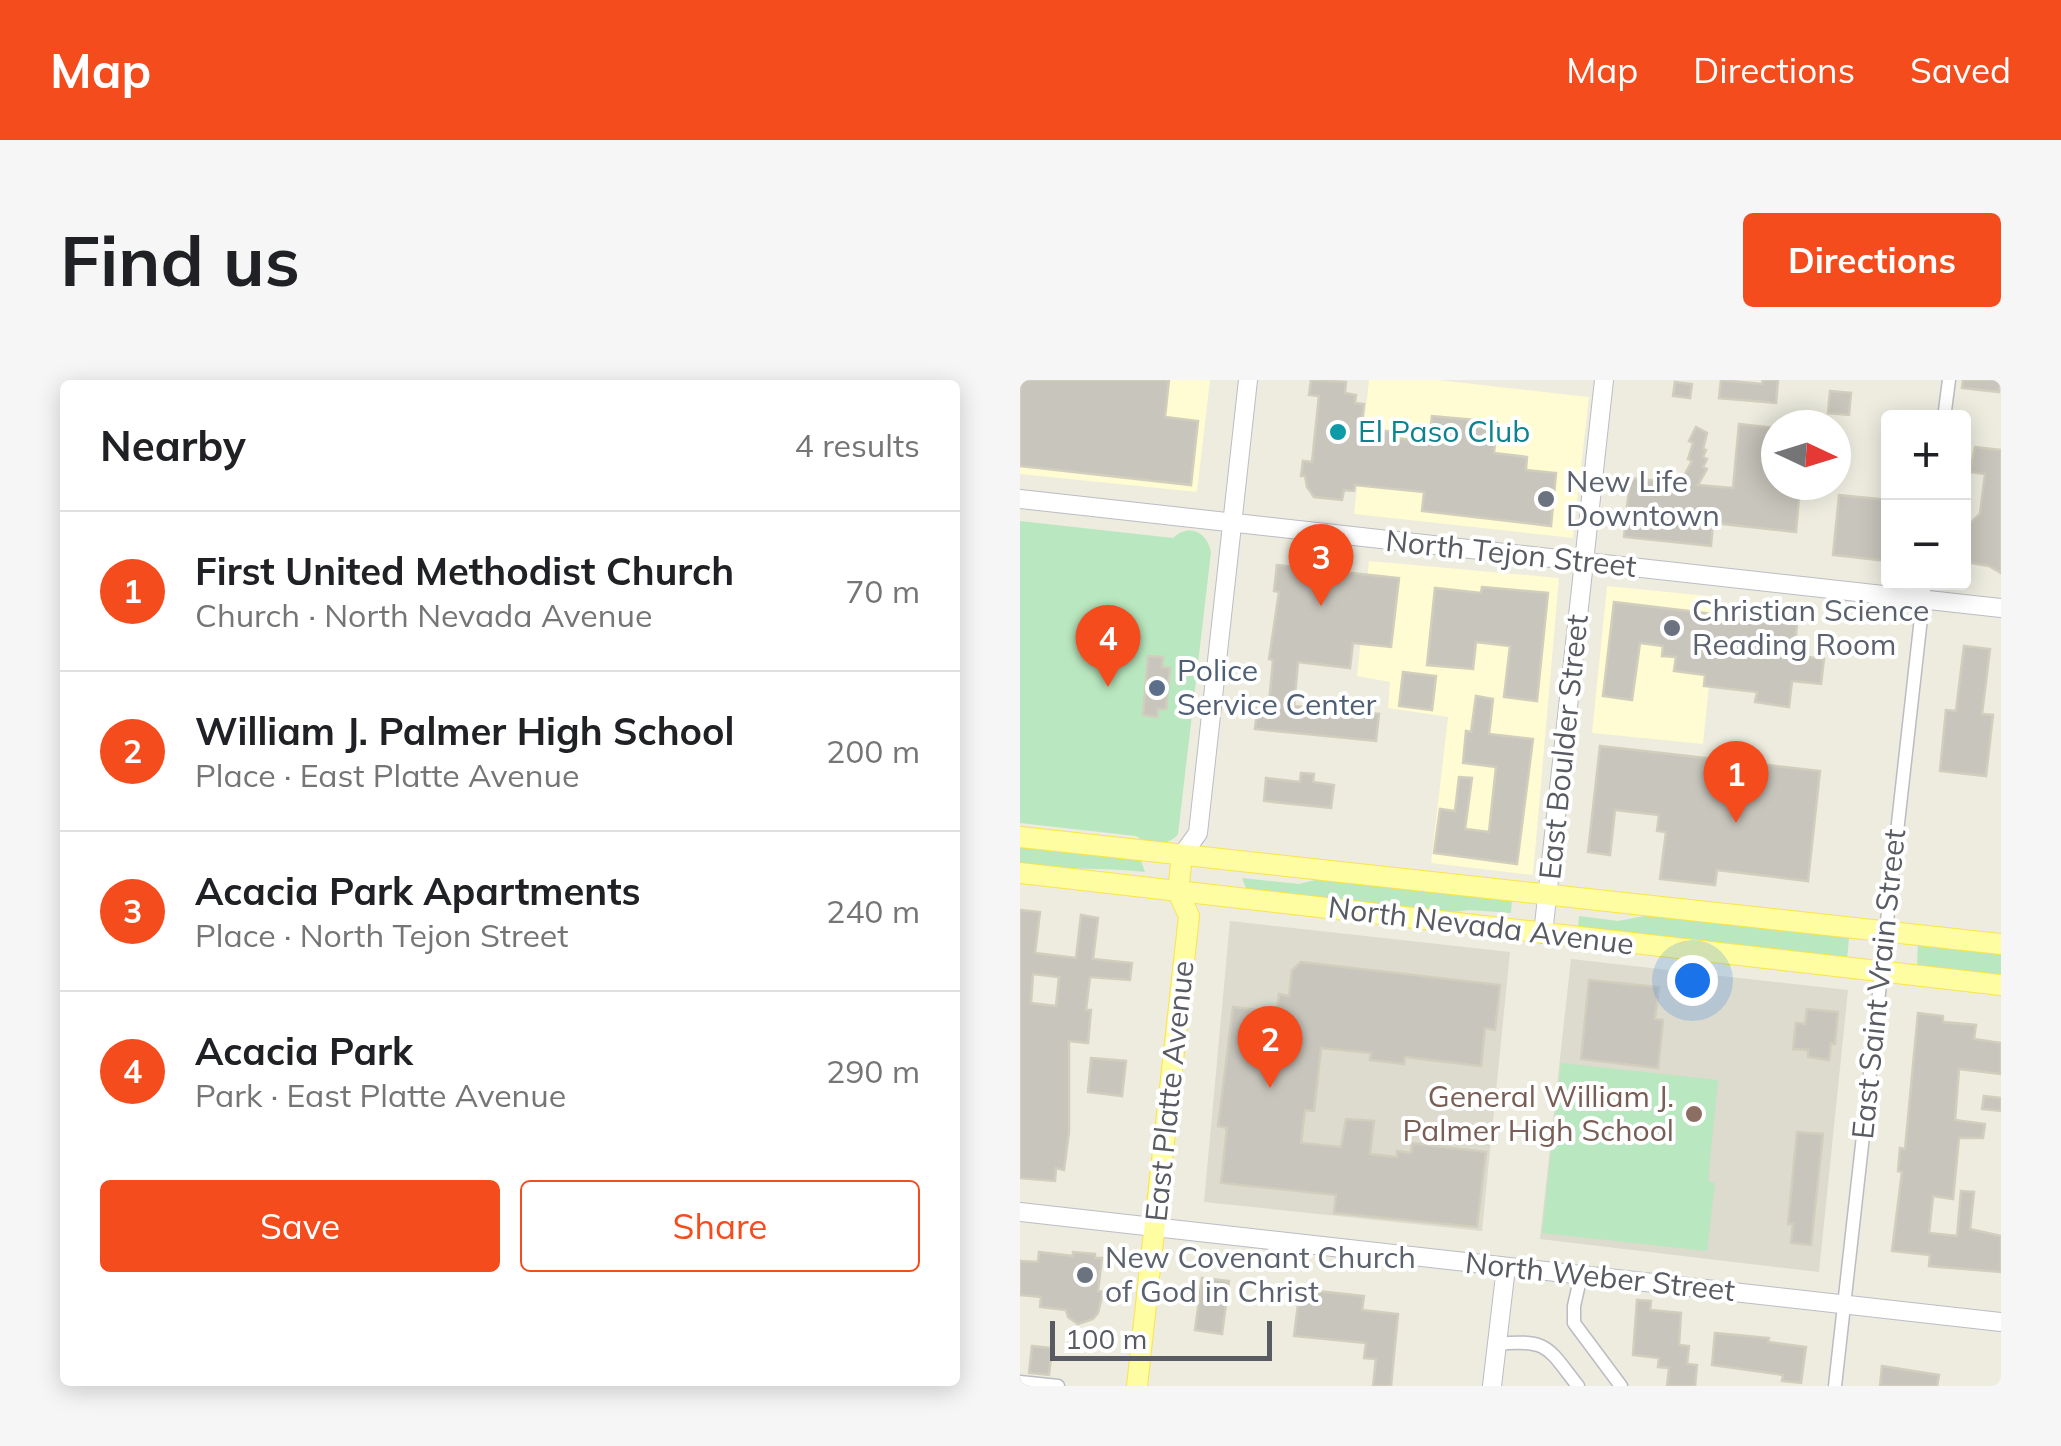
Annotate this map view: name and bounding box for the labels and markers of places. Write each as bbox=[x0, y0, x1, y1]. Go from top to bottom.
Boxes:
place label: El Paso Club bbox=[1358, 412, 1530, 450]
marker: El Paso Club bbox=[1327, 421, 1349, 443]
place label: New Life Downtown bbox=[1566, 462, 1720, 534]
marker: New Life Downtown bbox=[1535, 488, 1557, 510]
pin: 3 bbox=[1288, 524, 1354, 606]
place label: Christian Science Reading Room bbox=[1692, 591, 1929, 663]
pin: 4 bbox=[1076, 604, 1140, 687]
marker: Christian Science Reading Room bbox=[1661, 617, 1683, 639]
place label: Police Service Center bbox=[1177, 651, 1377, 723]
marker: Police Service Center bbox=[1146, 677, 1168, 699]
pin: 1 bbox=[1704, 740, 1768, 823]
pin: 2 bbox=[1238, 1006, 1302, 1088]
place label: General William J. Palmer High School bbox=[1403, 1077, 1674, 1149]
marker: General William J. Palmer High School bbox=[1683, 1103, 1705, 1125]
place label: New Covenant Church of God in Christ bbox=[1105, 1238, 1416, 1310]
marker: New Covenant Church of God in Christ bbox=[1074, 1264, 1096, 1286]

